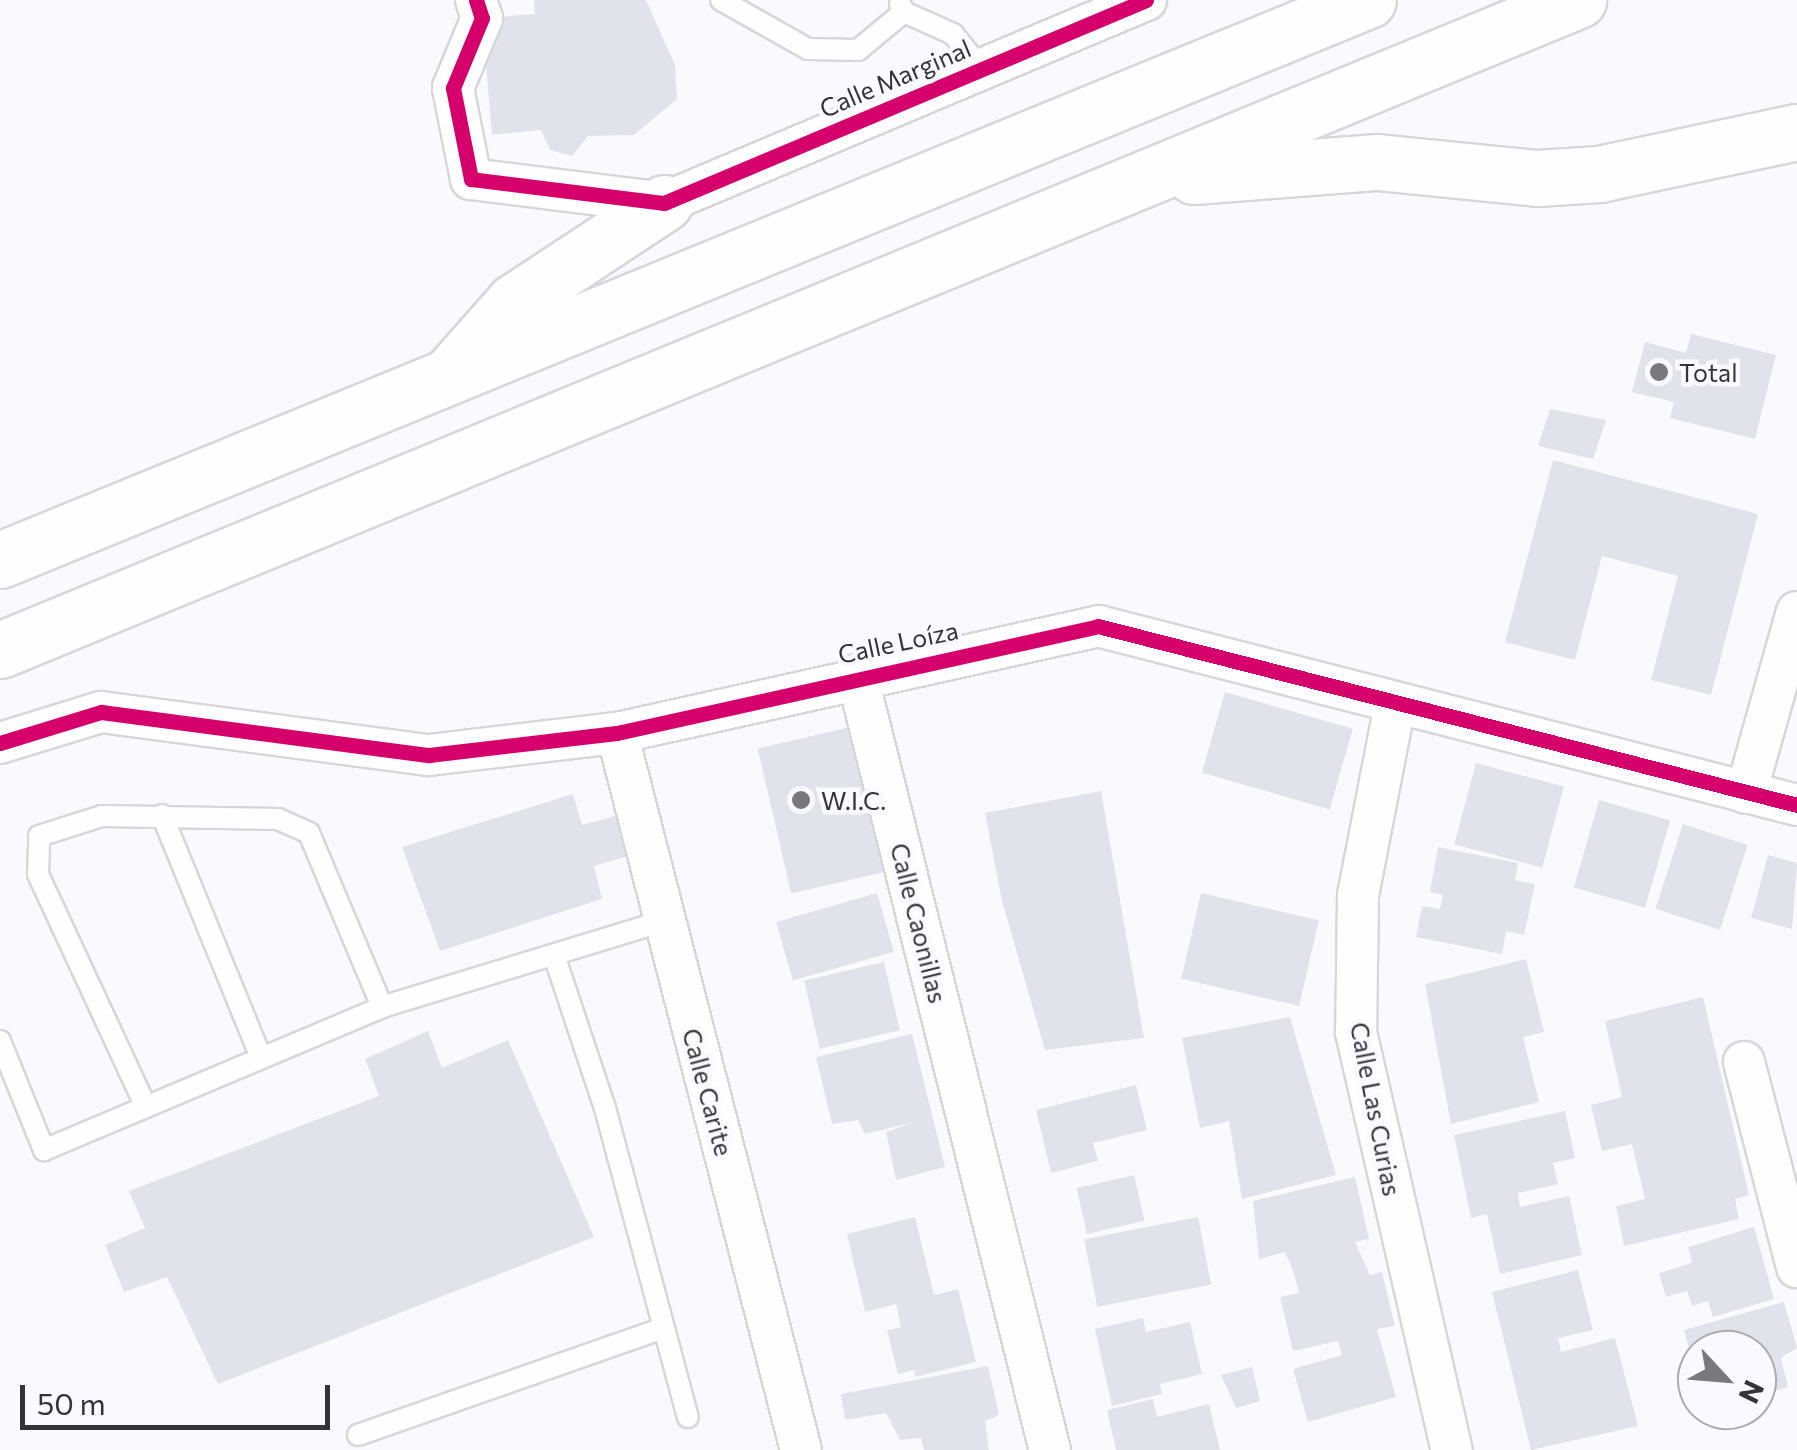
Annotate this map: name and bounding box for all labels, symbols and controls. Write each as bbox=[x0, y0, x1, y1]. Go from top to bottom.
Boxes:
street label: Calle Marginal bbox=[815, 33, 975, 123]
place label: Total bbox=[1679, 357, 1738, 387]
marker: Total bbox=[1648, 361, 1670, 383]
street label: Calle Loíza bbox=[835, 615, 961, 669]
place label: W.I.C. bbox=[821, 785, 886, 815]
marker: W.I.C. bbox=[790, 789, 812, 811]
street label: Calle Caonillas bbox=[885, 840, 953, 1006]
street label: Calle Las Curias bbox=[1344, 1020, 1408, 1198]
street label: Calle Carite bbox=[677, 1025, 739, 1159]
north arrow bbox=[1677, 1330, 1777, 1430]
scale bar bbox=[25, 1365, 335, 1427]
text: N bbox=[1732, 1375, 1772, 1409]
text: 50 m bbox=[37, 1384, 106, 1421]

